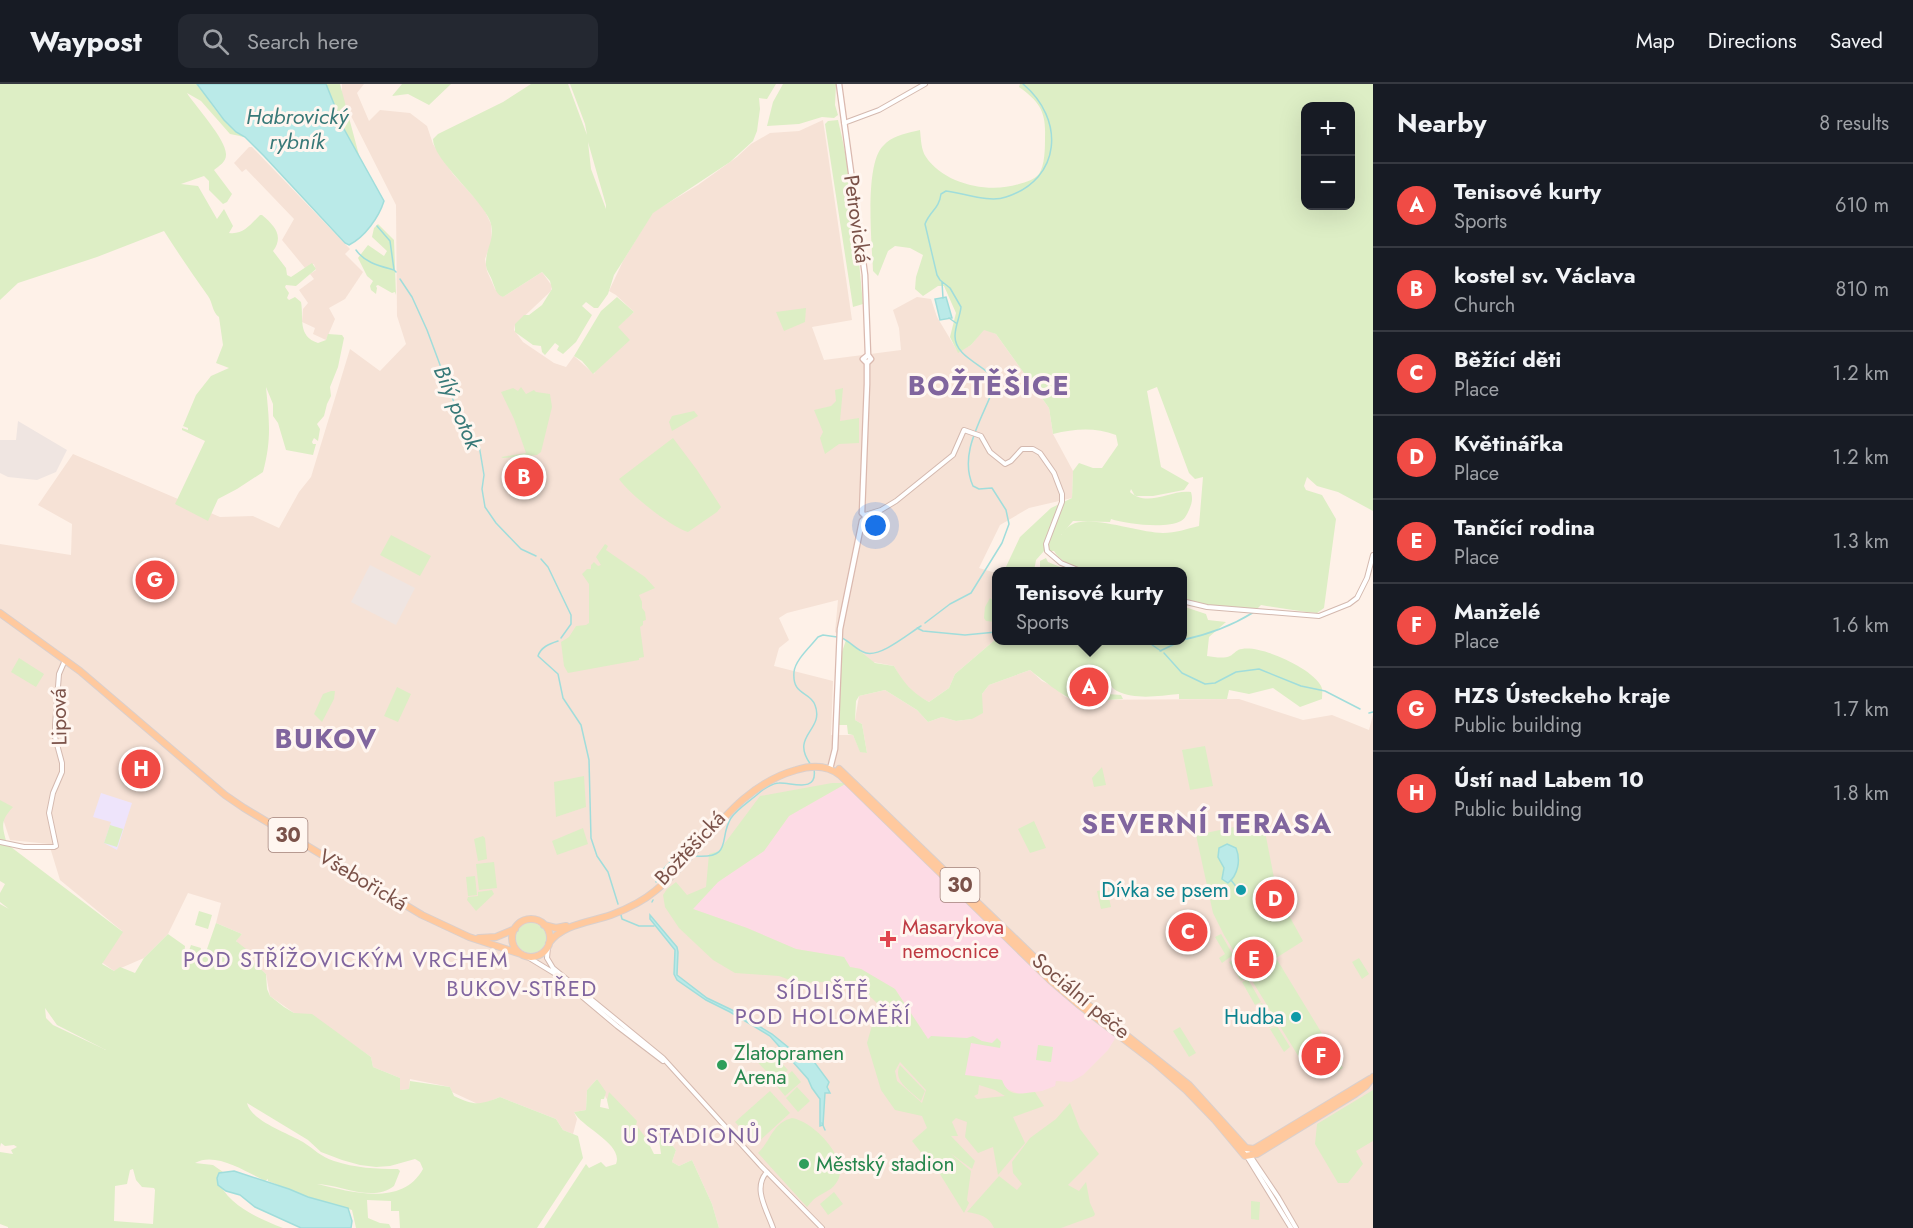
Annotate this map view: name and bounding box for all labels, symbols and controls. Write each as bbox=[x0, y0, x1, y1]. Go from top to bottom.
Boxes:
search box bbox=[178, 14, 598, 68]
text: Waypost bbox=[30, 21, 142, 62]
icon: search bbox=[199, 25, 232, 58]
text: Search here bbox=[247, 25, 358, 57]
text: Map bbox=[1636, 26, 1675, 56]
text: Directions bbox=[1708, 26, 1797, 56]
text: Saved bbox=[1830, 26, 1883, 56]
water label: Habrovický rybník bbox=[246, 100, 350, 157]
map controls bbox=[1301, 102, 1355, 210]
button: + bbox=[1301, 102, 1355, 156]
text: Nearby bbox=[1397, 104, 1486, 142]
text: 8 results bbox=[1819, 109, 1889, 138]
button: − bbox=[1301, 156, 1355, 210]
street label: Petrovická bbox=[836, 173, 878, 265]
text: Tenisové kurty bbox=[1454, 175, 1601, 207]
text: A bbox=[1409, 191, 1424, 220]
text: 610 m bbox=[1835, 191, 1889, 220]
text: Sports bbox=[1454, 207, 1507, 236]
text: kostel sv. Václava bbox=[1454, 259, 1636, 291]
text: B bbox=[1410, 275, 1423, 304]
text: 810 m bbox=[1835, 275, 1889, 304]
text: Church bbox=[1454, 291, 1515, 320]
text: Běžící děti bbox=[1454, 343, 1561, 375]
text: C bbox=[1409, 359, 1424, 388]
text: 1.2 km bbox=[1832, 359, 1889, 388]
water label: Bílý potok bbox=[426, 360, 491, 455]
district label: BOŽTĚŠICE bbox=[908, 366, 1070, 405]
text: Place bbox=[1454, 375, 1499, 404]
text: Květinářka bbox=[1454, 427, 1563, 459]
text: D bbox=[1409, 443, 1424, 472]
text: 1.2 km bbox=[1832, 443, 1889, 472]
pin: B bbox=[504, 454, 544, 500]
text: Place bbox=[1454, 459, 1499, 488]
your location bbox=[861, 511, 890, 540]
text: Tančící rodina bbox=[1454, 511, 1595, 543]
text: E bbox=[1410, 527, 1423, 556]
text: 1.3 km bbox=[1833, 527, 1889, 556]
text: Place bbox=[1454, 543, 1499, 572]
pin: G bbox=[136, 558, 174, 602]
popup bbox=[992, 567, 1187, 645]
text: Tenisové kurty bbox=[1016, 576, 1163, 608]
text: Manželé bbox=[1454, 595, 1540, 627]
text: Sports bbox=[1016, 608, 1069, 637]
text: F bbox=[1411, 611, 1422, 640]
text: 1.6 km bbox=[1832, 611, 1889, 640]
text: Place bbox=[1454, 627, 1499, 656]
pin: A bbox=[1070, 664, 1108, 710]
text: HZS Ústeckeho kraje bbox=[1454, 679, 1670, 711]
street label: Lipová bbox=[44, 688, 74, 746]
text: G bbox=[1408, 695, 1425, 724]
text: 1.7 km bbox=[1833, 695, 1889, 724]
text: Public building bbox=[1454, 711, 1582, 740]
district label: BUKOV bbox=[274, 719, 378, 758]
pin: H bbox=[122, 746, 160, 792]
text: Ústí nad Labem 10 bbox=[1454, 763, 1644, 795]
text: H bbox=[1409, 779, 1424, 808]
text: 1.8 km bbox=[1833, 779, 1889, 808]
text: Public building bbox=[1454, 795, 1582, 824]
street label: Božtěšická bbox=[648, 804, 732, 892]
district label: SEVERNÍ TERASA bbox=[1081, 804, 1333, 843]
road number: 30 bbox=[268, 818, 308, 852]
street label: Všebořická bbox=[313, 842, 413, 918]
road number: 30 bbox=[940, 868, 980, 902]
place label: Dívka se psem bbox=[1101, 875, 1229, 905]
pin: D bbox=[1256, 876, 1294, 922]
marker: Dívka se psem bbox=[1234, 883, 1248, 897]
pin: C bbox=[1168, 910, 1208, 954]
place label: Masarykova nemocnice bbox=[902, 912, 1004, 966]
marker: Masarykova nemocnice bbox=[879, 930, 897, 948]
pin: E bbox=[1234, 936, 1274, 982]
district label: POD STŘÍŽOVICKÝM VRCHEM bbox=[183, 943, 509, 975]
street label: Sociální péče bbox=[1025, 946, 1137, 1046]
district label: BUKOV-STŘED bbox=[446, 972, 598, 1004]
district label: SÍDLIŠTĚ POD HOLOMĚŘÍ bbox=[735, 975, 911, 1032]
place label: Hudba bbox=[1224, 1002, 1284, 1032]
marker: Hudba bbox=[1289, 1010, 1303, 1024]
pin: F bbox=[1302, 1034, 1340, 1078]
place label: Zlatopramen Arena bbox=[734, 1038, 844, 1092]
marker: Zlatopramen Arena bbox=[715, 1058, 729, 1072]
district label: U STADIONŮ bbox=[623, 1119, 761, 1151]
place label: Městský stadion bbox=[816, 1149, 954, 1179]
marker: Městský stadion bbox=[797, 1157, 811, 1171]

